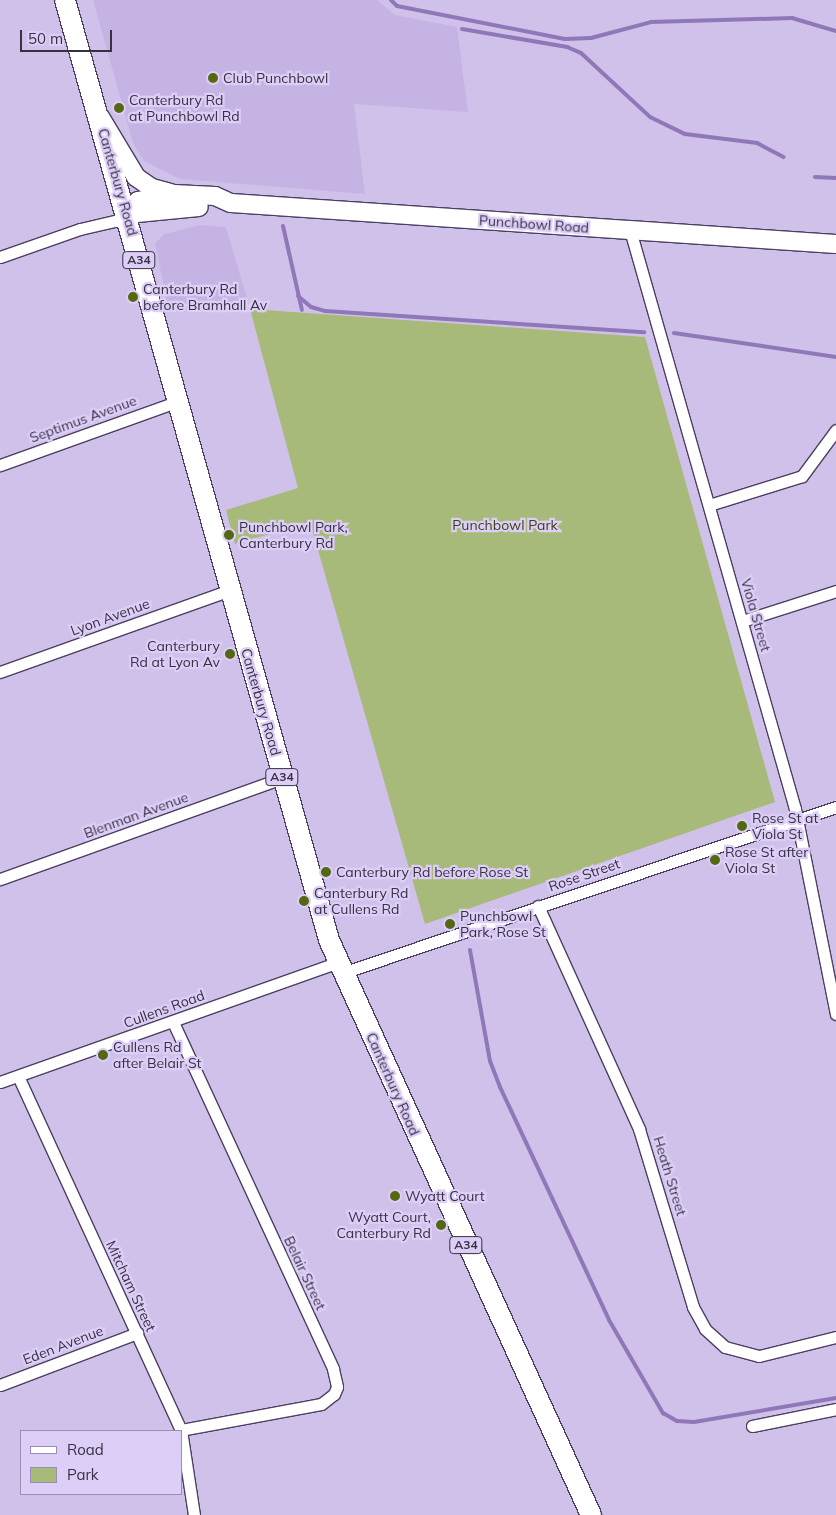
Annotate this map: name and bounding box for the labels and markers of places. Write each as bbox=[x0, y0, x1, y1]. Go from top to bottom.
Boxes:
place label: Club Punchbowl bbox=[223, 70, 328, 86]
marker: Club Punchbowl bbox=[207, 72, 219, 84]
place label: Canterbury Rd at Punchbowl Rd bbox=[129, 92, 240, 124]
marker: Canterbury Rd at Punchbowl Rd bbox=[113, 102, 125, 114]
place label: Canterbury Rd before Bramhall Av bbox=[143, 281, 267, 314]
marker: Canterbury Rd before Bramhall Av bbox=[127, 291, 139, 303]
place label: Punchbowl Park, Canterbury Rd bbox=[239, 519, 348, 552]
marker: Punchbowl Park, Canterbury Rd bbox=[223, 529, 235, 541]
place label: Canterbury Rd at Lyon Av bbox=[130, 638, 220, 670]
marker: Canterbury Rd at Lyon Av bbox=[224, 648, 236, 660]
place label: Rose St at Viola St bbox=[752, 810, 818, 842]
marker: Rose St at Viola St bbox=[736, 820, 748, 832]
place label: Rose St after Viola St bbox=[725, 844, 808, 876]
marker: Rose St after Viola St bbox=[709, 854, 721, 866]
place label: Canterbury Rd before Rose St bbox=[336, 864, 528, 880]
marker: Canterbury Rd before Rose St bbox=[320, 866, 332, 878]
place label: Canterbury Rd at Cullens Rd bbox=[314, 885, 408, 918]
marker: Canterbury Rd at Cullens Rd bbox=[298, 895, 310, 907]
place label: Punchbowl Park, Rose St bbox=[460, 908, 546, 940]
marker: Punchbowl Park, Rose St bbox=[444, 918, 456, 930]
place label: Cullens Rd after Belair St bbox=[113, 1039, 202, 1072]
marker: Cullens Rd after Belair St bbox=[97, 1049, 109, 1061]
place label: Wyatt Court bbox=[405, 1188, 485, 1204]
marker: Wyatt Court bbox=[389, 1190, 401, 1202]
place label: Wyatt Court, Canterbury Rd bbox=[337, 1209, 431, 1242]
marker: Wyatt Court, Canterbury Rd bbox=[435, 1219, 447, 1231]

